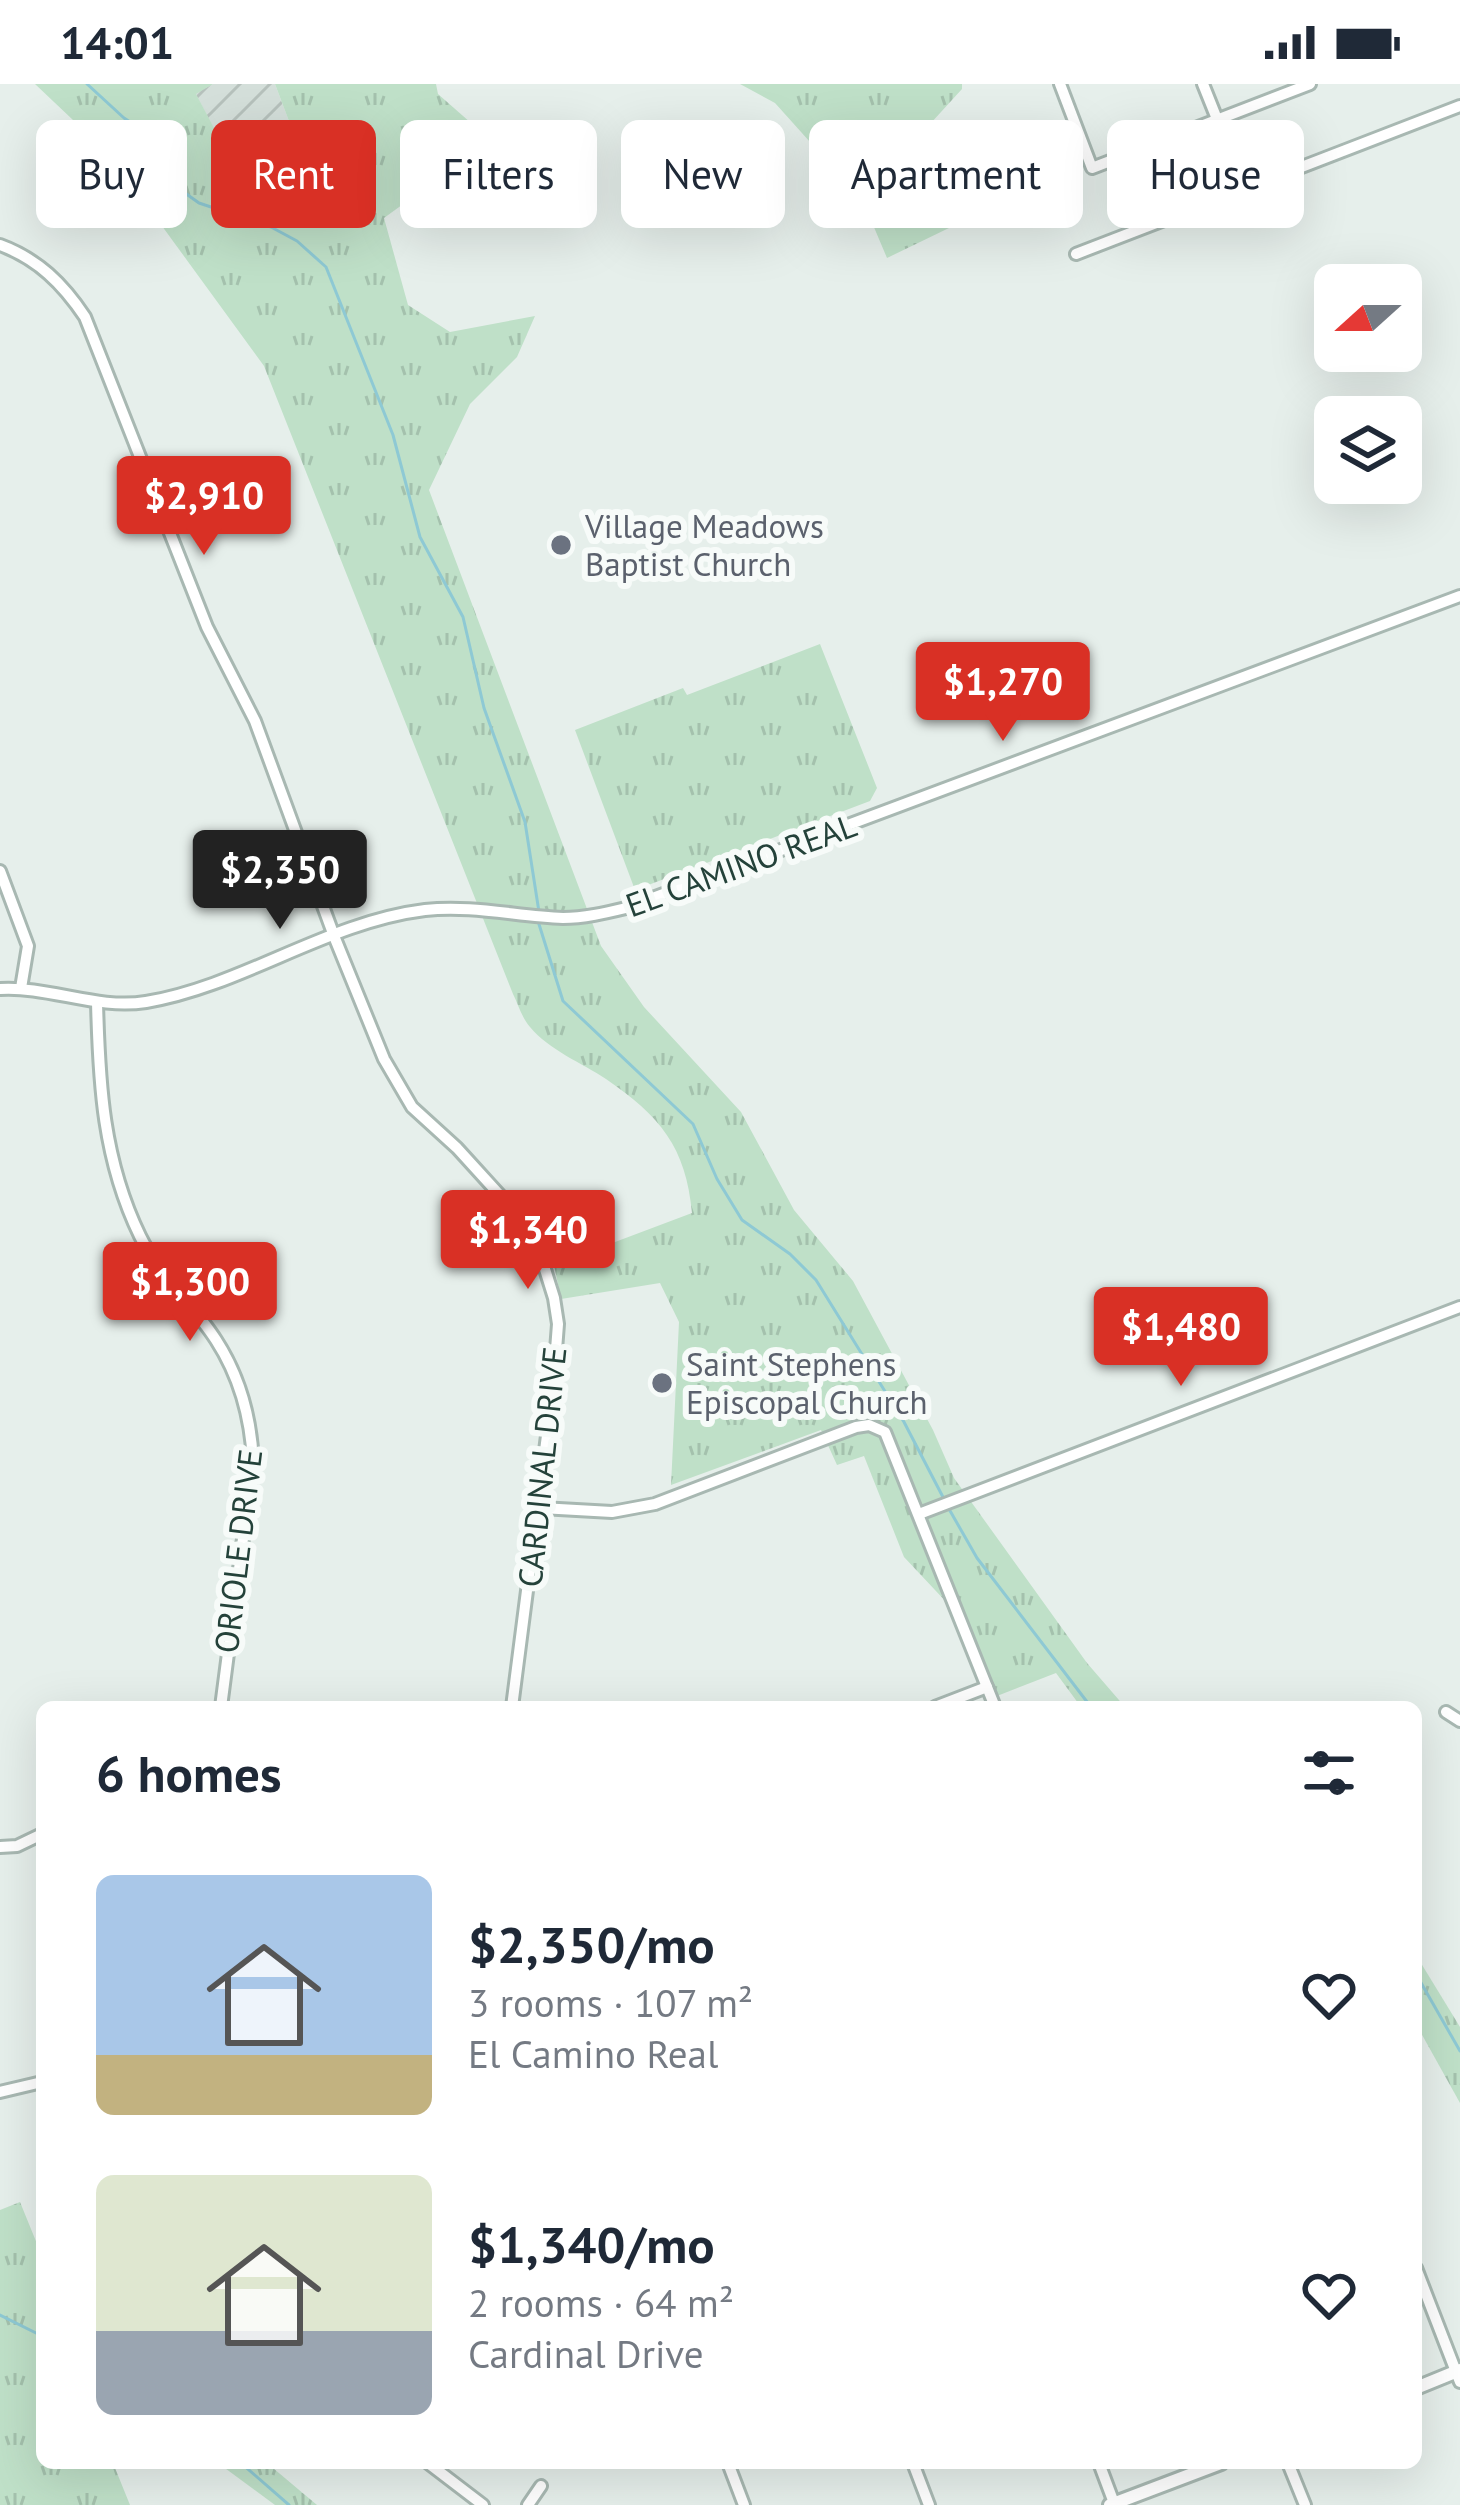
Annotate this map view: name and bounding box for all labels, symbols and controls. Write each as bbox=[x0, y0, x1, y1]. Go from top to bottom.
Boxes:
text: 14:01 bbox=[60, 13, 174, 71]
chip: Buy bbox=[36, 120, 187, 228]
chip: Rent bbox=[211, 120, 376, 228]
chip: Filters bbox=[400, 120, 597, 228]
chip: New bbox=[621, 120, 785, 228]
chip: Apartment bbox=[809, 120, 1083, 228]
chip: House bbox=[1107, 120, 1304, 228]
north arrow bbox=[1314, 264, 1422, 372]
map controls bbox=[1314, 264, 1422, 504]
button: layers bbox=[1314, 396, 1422, 504]
pin: $2,910 bbox=[106, 456, 302, 558]
text: $2,910 bbox=[144, 469, 264, 520]
place label: Village Meadows Baptist Church bbox=[584, 504, 824, 585]
marker: Village Meadows Baptist Church bbox=[548, 532, 574, 558]
pin: $1,270 bbox=[905, 642, 1101, 744]
text: $1,270 bbox=[943, 655, 1063, 706]
street label: EL CAMINO REAL bbox=[620, 803, 862, 926]
pin: $2,350 bbox=[182, 830, 378, 932]
text: $2,350 bbox=[220, 843, 340, 894]
pin: $1,340 bbox=[430, 1190, 626, 1292]
text: $1,340 bbox=[468, 1203, 588, 1254]
pin: $1,300 bbox=[92, 1242, 288, 1344]
text: $1,300 bbox=[130, 1255, 250, 1306]
pin: $1,480 bbox=[1083, 1287, 1279, 1389]
text: $1,480 bbox=[1121, 1300, 1241, 1351]
place label: Saint Stephens Episcopal Church bbox=[686, 1342, 928, 1423]
street label: CARDINAL DRIVE bbox=[508, 1345, 575, 1589]
marker: Saint Stephens Episcopal Church bbox=[649, 1370, 675, 1396]
street label: ORIOLE DRIVE bbox=[204, 1446, 271, 1655]
text: 6 homes bbox=[96, 1740, 282, 1806]
icon: filters bbox=[1296, 1740, 1362, 1806]
text: $2,350/mo bbox=[468, 1911, 715, 1977]
icon: home bbox=[192, 1923, 336, 2067]
icon: heart bbox=[1296, 1962, 1362, 2028]
text: 3 rooms · 107 m² bbox=[468, 1977, 753, 2028]
text: El Camino Real bbox=[468, 2028, 718, 2079]
text: $1,340/mo bbox=[468, 2211, 715, 2277]
icon: home bbox=[192, 2223, 336, 2367]
icon: heart bbox=[1296, 2262, 1362, 2328]
text: 2 rooms · 64 m² bbox=[468, 2277, 734, 2328]
text: Cardinal Drive bbox=[468, 2328, 704, 2379]

